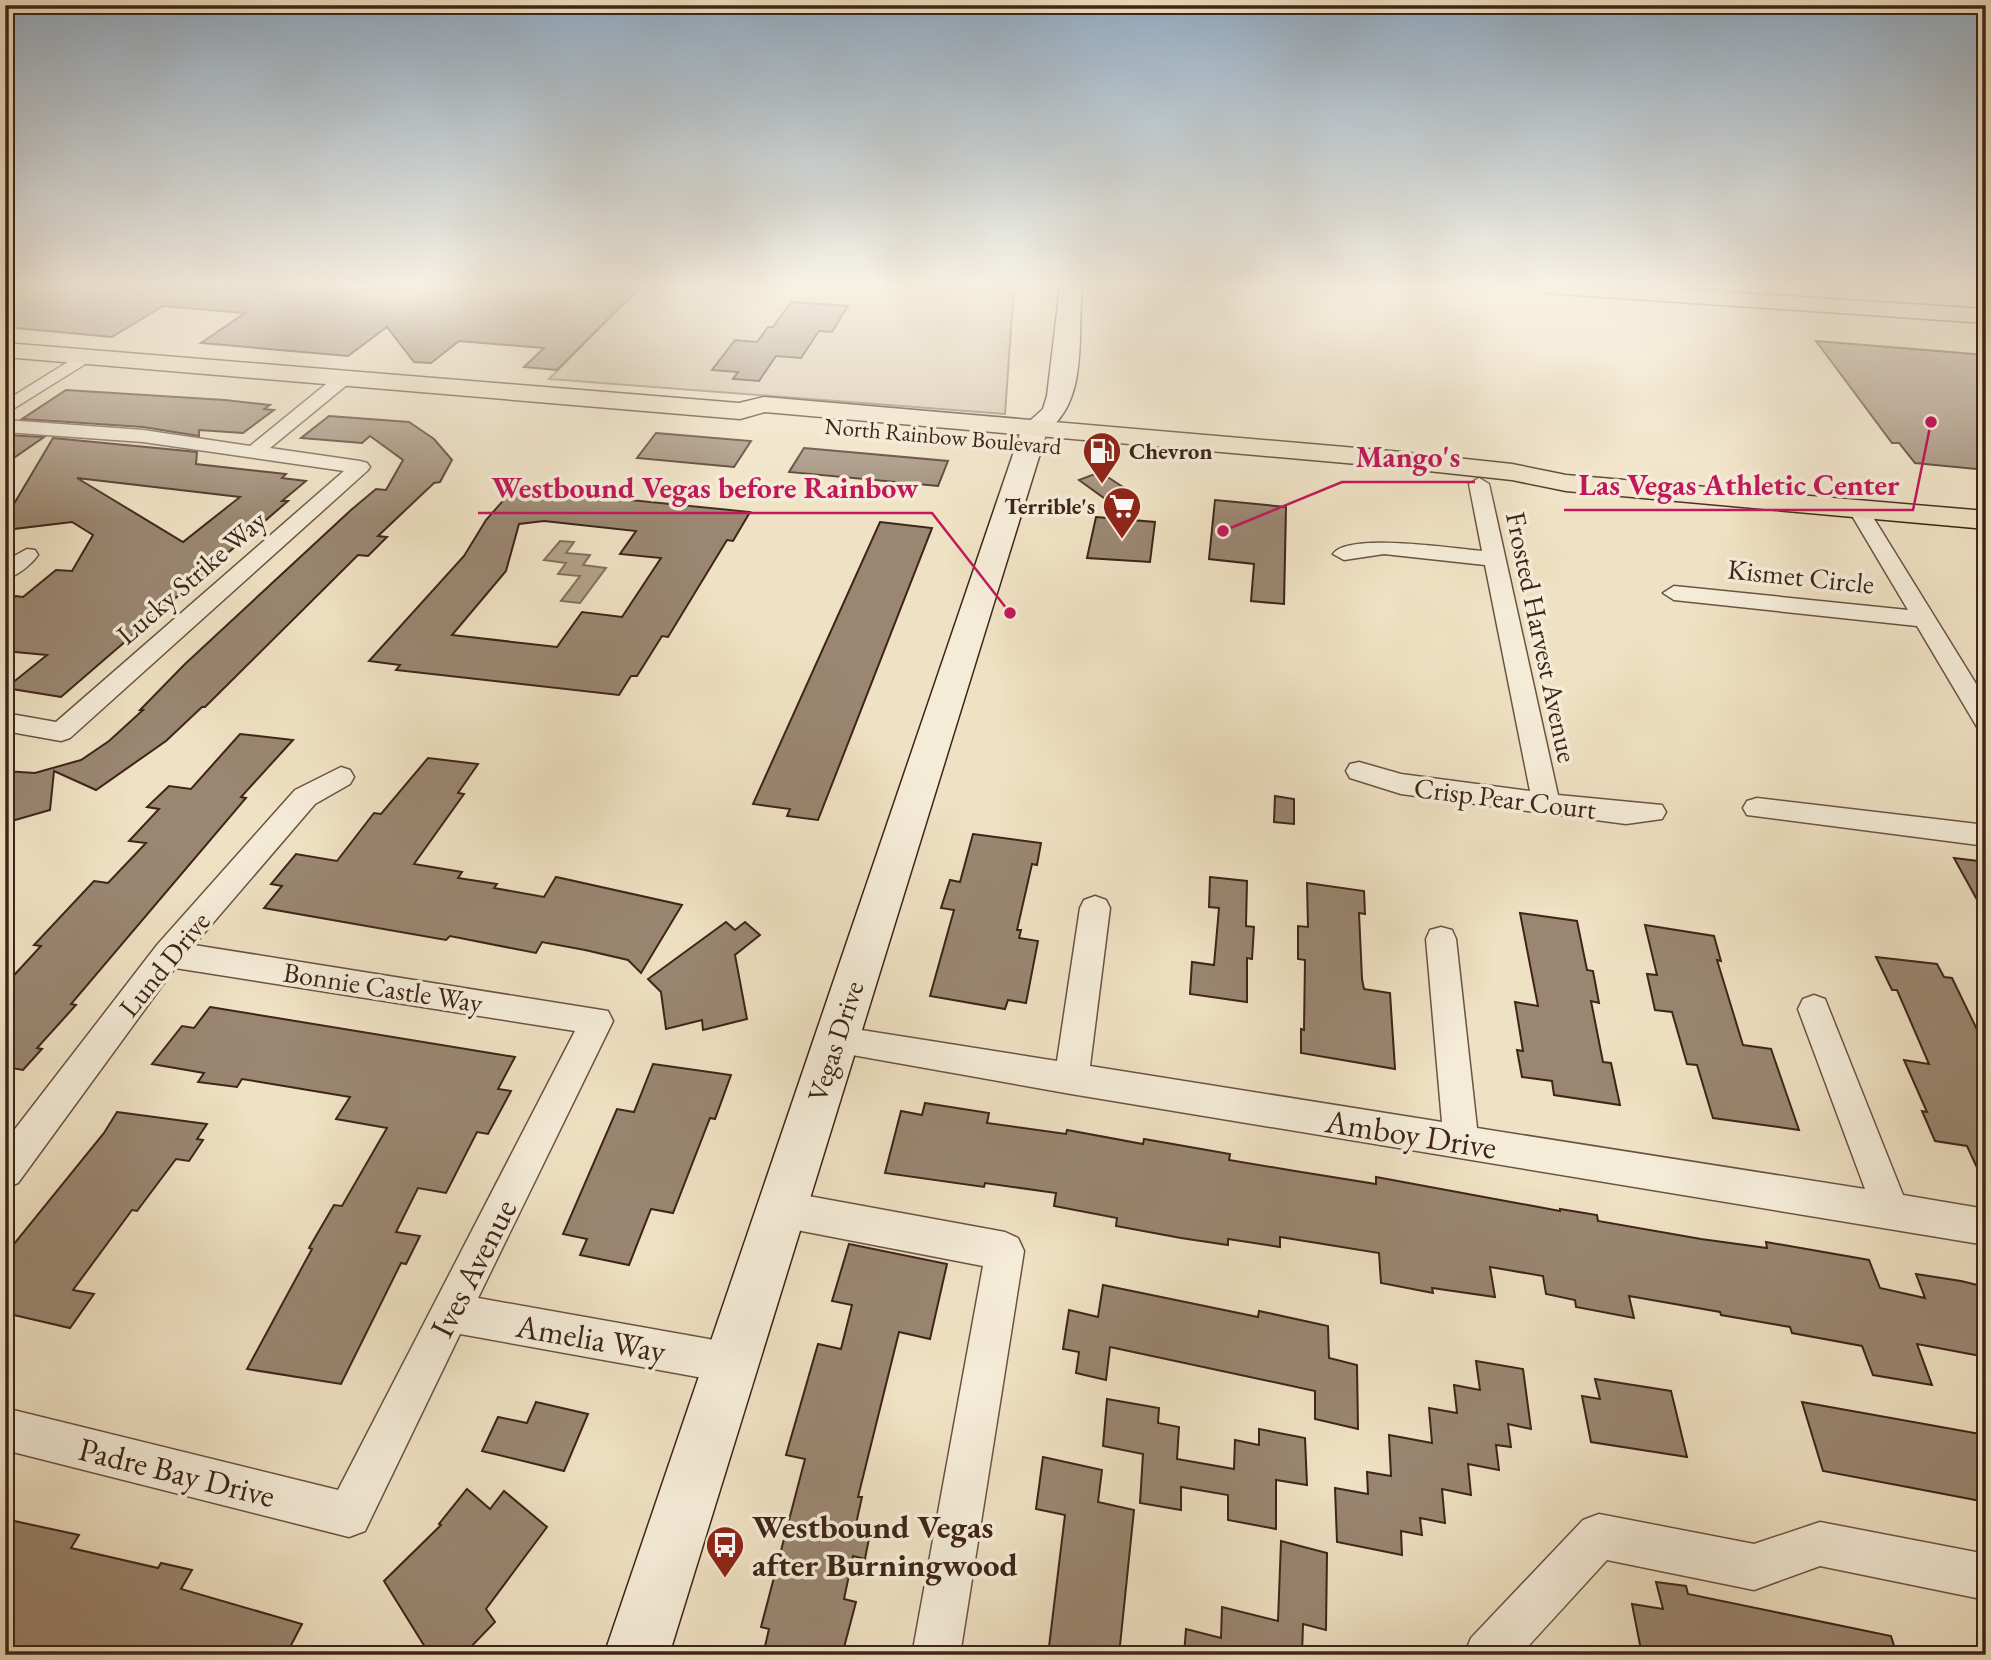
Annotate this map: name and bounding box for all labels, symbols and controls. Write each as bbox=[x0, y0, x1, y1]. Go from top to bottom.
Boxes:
street label: North Rainbow Boulevard bbox=[824, 411, 1063, 461]
fuel station icon: Chevron bbox=[1081, 430, 1123, 485]
callout: Mango's bbox=[1342, 431, 1475, 482]
place label: Chevron bbox=[1129, 436, 1212, 466]
text: Mango's bbox=[1356, 437, 1460, 476]
callout: Las Vegas Athletic Center bbox=[1564, 459, 1913, 510]
callout: Westbound Vegas before Rainbow bbox=[478, 462, 932, 513]
text: Las Vegas Athletic Center bbox=[1578, 465, 1900, 504]
text: Westbound Vegas before Rainbow bbox=[492, 468, 919, 507]
supermarket icon: Terrible's bbox=[1101, 485, 1143, 540]
place label: Terrible's bbox=[1004, 491, 1095, 521]
street label: Lucky Strike Way bbox=[109, 502, 274, 652]
street label: Frosted Harvest Avenue bbox=[1498, 508, 1586, 766]
street label: Kismet Circle bbox=[1726, 550, 1876, 602]
street label: Crisp Pear Court bbox=[1412, 769, 1598, 827]
street label: Lund Drive bbox=[111, 904, 218, 1024]
street label: Bonnie Castle Way bbox=[281, 953, 486, 1021]
street label: Vegas Drive bbox=[799, 976, 871, 1106]
street label: Amboy Drive bbox=[1321, 1099, 1500, 1169]
street label: Ives Avenue bbox=[420, 1191, 526, 1344]
street label: Amelia Way bbox=[512, 1304, 670, 1372]
street label: Padre Bay Drive bbox=[74, 1427, 280, 1517]
place label: Westbound Vegas after Burningwood bbox=[752, 1505, 1018, 1586]
bus stop icon: Westbound Vegas after Burningwood bbox=[704, 1524, 746, 1579]

